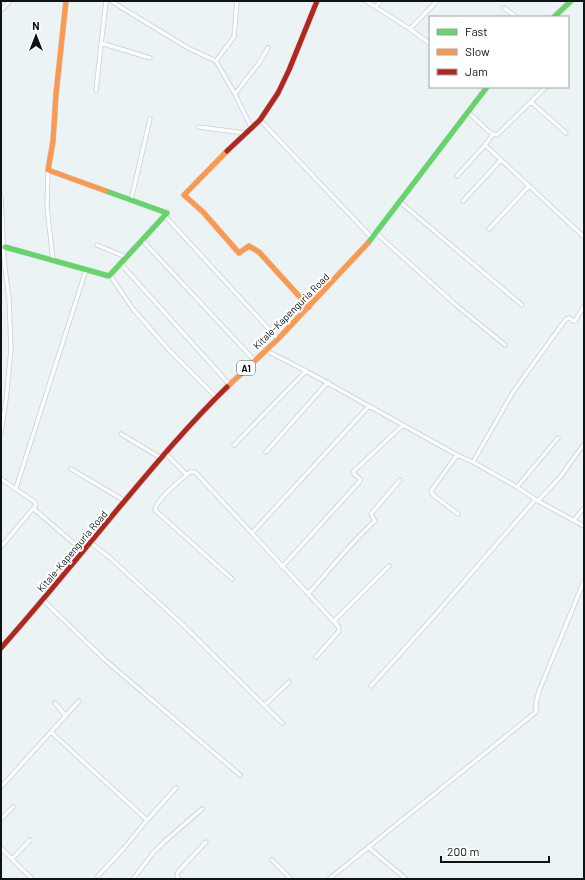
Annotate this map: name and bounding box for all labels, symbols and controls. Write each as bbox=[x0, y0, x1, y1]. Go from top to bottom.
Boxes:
north arrow bbox=[16, 16, 56, 56]
legend bbox=[429, 16, 569, 88]
text: N bbox=[32, 19, 40, 32]
text: Fast bbox=[465, 24, 488, 38]
text: Slow bbox=[465, 44, 490, 58]
text: Jam bbox=[465, 64, 488, 78]
street label: Kitale-Kapenguria Road bbox=[251, 271, 331, 351]
road number: A1 bbox=[237, 361, 255, 375]
street label: Kitale-Kapenguria Road bbox=[34, 508, 110, 594]
scale bar bbox=[441, 838, 549, 864]
text: 200 m bbox=[447, 844, 479, 858]

